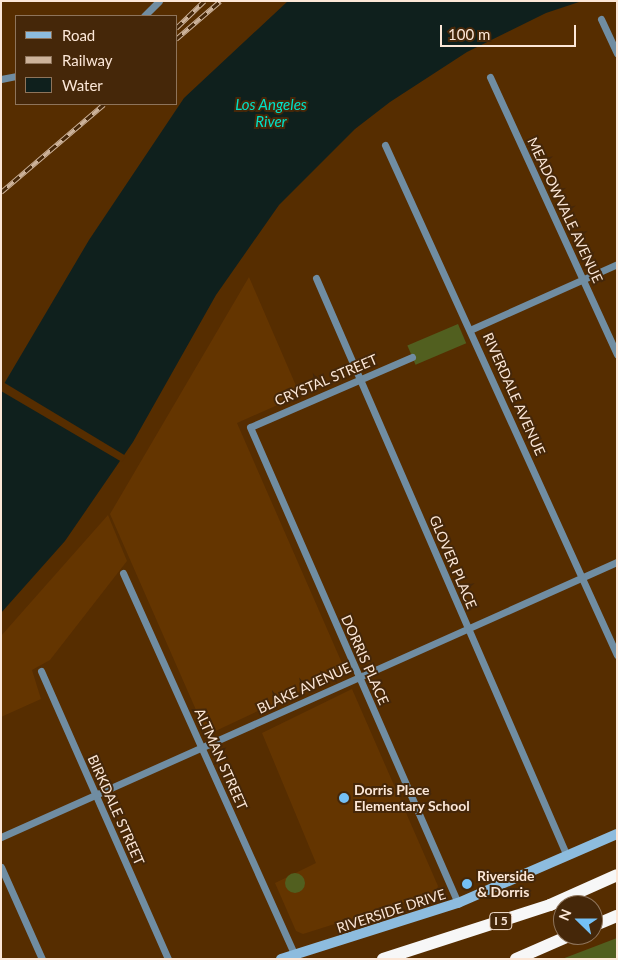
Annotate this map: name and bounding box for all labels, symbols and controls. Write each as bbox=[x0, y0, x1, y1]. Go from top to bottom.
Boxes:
legend bbox=[15, 15, 178, 105]
scale bar bbox=[443, 15, 579, 47]
text: 100 m bbox=[448, 25, 490, 43]
text: Road bbox=[62, 26, 95, 44]
text: Railway bbox=[62, 51, 113, 69]
text: Water bbox=[62, 76, 103, 94]
water label: Los Angeles River bbox=[235, 95, 307, 130]
street label: MEADOWVALE AVENUE bbox=[524, 134, 606, 286]
street label: RIVERDALE AVENUE bbox=[479, 330, 549, 458]
street label: CRYSTAL STREET bbox=[272, 351, 380, 409]
street label: GLOVER PLACE bbox=[426, 513, 480, 611]
street label: DORRIS PLACE bbox=[338, 612, 392, 708]
street label: BLAKE AVENUE bbox=[254, 659, 354, 717]
street label: ALTMAN STREET bbox=[191, 706, 251, 812]
street label: BIRKDALE STREET bbox=[84, 752, 148, 868]
place label: Dorris Place Elementary School bbox=[354, 782, 470, 814]
marker: Dorris Place Elementary School bbox=[338, 792, 350, 804]
place label: Riverside & Dorris bbox=[477, 868, 534, 900]
marker: Riverside & Dorris bbox=[461, 878, 473, 890]
street label: RIVERSIDE DRIVE bbox=[334, 885, 448, 937]
north arrow bbox=[553, 895, 603, 945]
text: N bbox=[555, 906, 574, 923]
road number: I 5 bbox=[488, 911, 514, 930]

